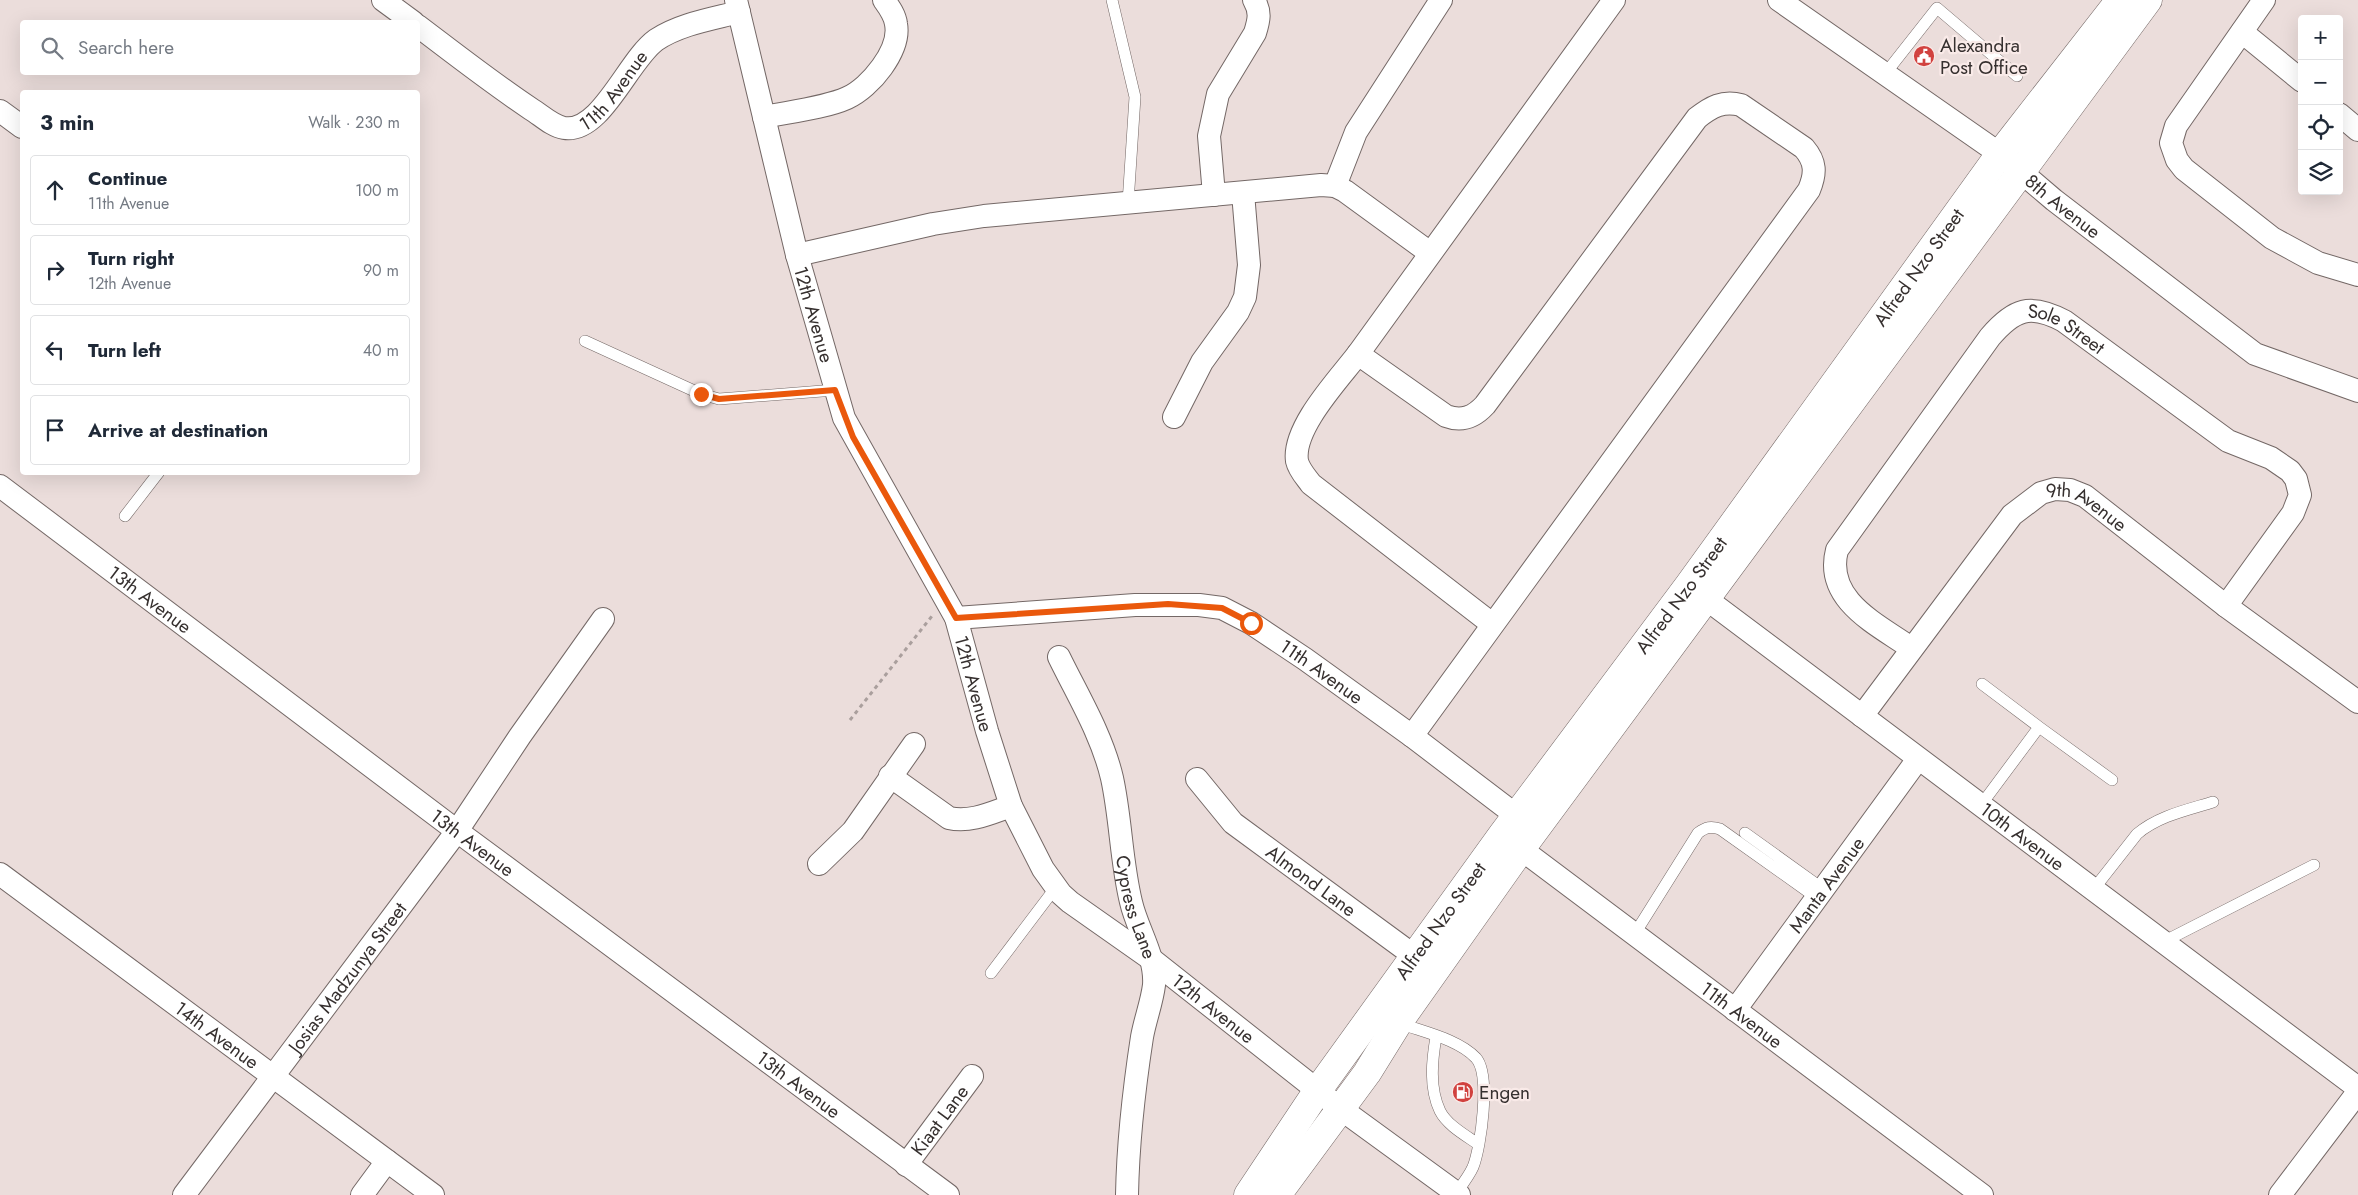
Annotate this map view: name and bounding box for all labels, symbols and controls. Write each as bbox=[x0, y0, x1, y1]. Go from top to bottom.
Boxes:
map controls bbox=[2298, 15, 2343, 195]
button: + bbox=[2298, 15, 2343, 60]
search box bbox=[20, 20, 420, 75]
place label: Alexandra Post Office bbox=[1940, 32, 2028, 81]
icon: search bbox=[38, 34, 66, 62]
text: Search here bbox=[78, 34, 174, 61]
street label: 11th Avenue bbox=[574, 44, 654, 138]
public building icon: Alexandra Post Office bbox=[1912, 44, 1936, 68]
button: − bbox=[2298, 60, 2343, 105]
button: locate bbox=[2298, 105, 2343, 150]
text: 3 min bbox=[40, 108, 94, 138]
text: Walk · 230 m bbox=[308, 111, 400, 134]
button: layers bbox=[2298, 150, 2343, 195]
text: Continue bbox=[88, 165, 167, 192]
street label: 8th Avenue bbox=[2019, 168, 2106, 245]
icon: ahead bbox=[41, 176, 69, 204]
text: 100 m bbox=[355, 179, 399, 202]
text: 11th Avenue bbox=[88, 192, 169, 215]
street label: Alfred Nzo Street bbox=[1867, 202, 1971, 332]
text: Turn right bbox=[88, 245, 174, 272]
icon: right bbox=[41, 256, 69, 284]
text: 90 m bbox=[363, 259, 399, 282]
street label: 12th Avenue bbox=[787, 263, 840, 366]
text: 12th Avenue bbox=[88, 272, 171, 295]
street label: Sole Street bbox=[2027, 298, 2111, 361]
icon: left bbox=[41, 336, 69, 364]
text: Turn left bbox=[88, 337, 161, 364]
text: 40 m bbox=[363, 339, 399, 362]
route end bbox=[690, 383, 713, 406]
icon: arrive bbox=[41, 416, 69, 444]
text: Arrive at destination bbox=[88, 417, 268, 444]
street label: 9th Avenue bbox=[2043, 476, 2133, 538]
street label: Alfred Nzo Street bbox=[1629, 531, 1734, 660]
street label: 13th Avenue bbox=[102, 559, 197, 640]
route start bbox=[1240, 612, 1263, 635]
street label: 12th Avenue bbox=[947, 632, 1000, 735]
street label: 11th Avenue bbox=[1274, 633, 1369, 711]
street label: 10th Avenue bbox=[1974, 796, 2070, 877]
street label: 13th Avenue bbox=[425, 803, 520, 883]
street label: Manta Avenue bbox=[1782, 831, 1871, 939]
street label: Almond Lane bbox=[1260, 839, 1362, 923]
street label: Cypress Lane bbox=[1109, 854, 1163, 963]
street label: Alfred Nzo Street bbox=[1389, 856, 1493, 985]
street label: Josias Madzunya Street bbox=[280, 896, 413, 1061]
street label: 12th Avenue bbox=[1166, 967, 1260, 1050]
street label: 11th Avenue bbox=[1695, 975, 1788, 1055]
street label: 14th Avenue bbox=[169, 995, 265, 1076]
street label: 13th Avenue bbox=[751, 1045, 846, 1125]
street label: Kiaat Lane bbox=[905, 1079, 975, 1161]
place label: Engen bbox=[1479, 1079, 1530, 1106]
fuel station icon: Engen bbox=[1451, 1080, 1475, 1104]

